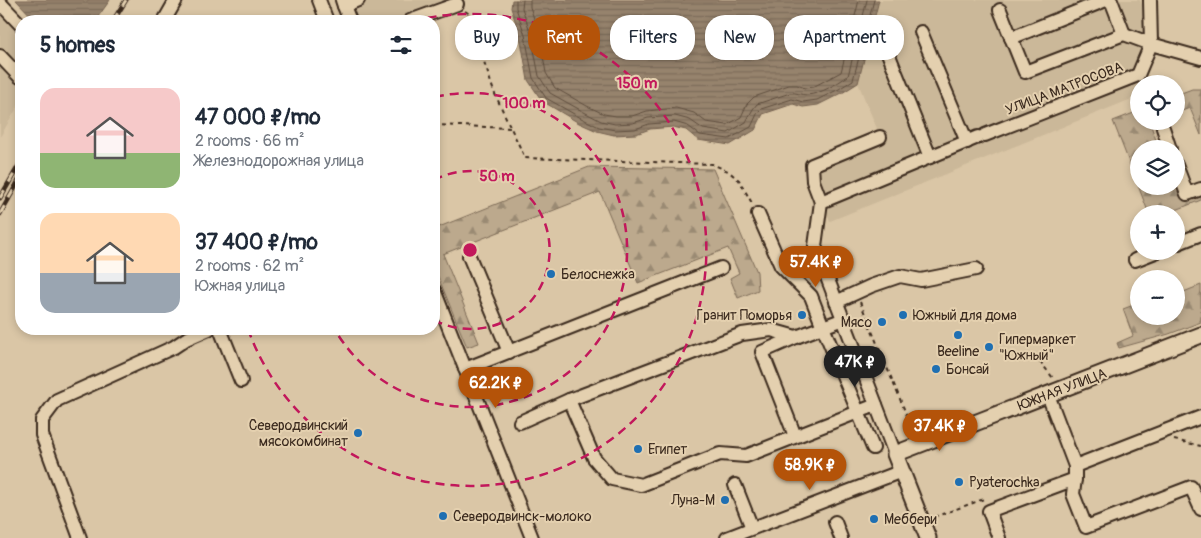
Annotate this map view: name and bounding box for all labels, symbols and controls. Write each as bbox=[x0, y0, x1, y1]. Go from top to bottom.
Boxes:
chip: Buy bbox=[455, 15, 518, 60]
chip: Rent bbox=[528, 15, 600, 60]
chip: Filters bbox=[610, 15, 695, 60]
chip: New bbox=[705, 15, 774, 60]
chip: Apartment bbox=[784, 15, 904, 60]
icon: filters bbox=[387, 31, 415, 59]
text: 5 homes bbox=[40, 32, 115, 59]
street label: УЛИЦА МАТРОСОВА bbox=[1003, 58, 1125, 119]
text: 150 m bbox=[617, 74, 657, 93]
map controls bbox=[1130, 75, 1185, 325]
button: locate bbox=[1130, 75, 1185, 130]
text: 100 m bbox=[503, 94, 545, 113]
text: 47 000 ₽/mo bbox=[195, 104, 321, 131]
icon: home bbox=[80, 108, 140, 168]
text: 2 rooms · 66 m² bbox=[195, 131, 305, 151]
button: layers bbox=[1130, 140, 1185, 195]
text: Железнодорожная улица bbox=[195, 151, 364, 171]
text: 50 m bbox=[480, 167, 514, 186]
button: + bbox=[1130, 205, 1185, 260]
text: 37 400 ₽/mo bbox=[195, 229, 318, 256]
icon: home bbox=[80, 233, 140, 293]
centre of rings bbox=[461, 241, 479, 259]
pin: 57.4K ₽ bbox=[770, 246, 862, 288]
text: 57.4K ₽ bbox=[790, 252, 842, 272]
text: 2 rooms · 62 m² bbox=[195, 256, 304, 276]
place label: Белоснежка bbox=[561, 266, 635, 283]
marker: Белоснежка bbox=[545, 268, 557, 280]
button: − bbox=[1130, 270, 1185, 325]
text: Южная улица bbox=[195, 276, 285, 296]
place label: Гранит Поморья bbox=[697, 307, 792, 324]
place label: Южный для дома bbox=[913, 307, 1017, 324]
marker: Гранит Поморья bbox=[796, 309, 808, 321]
marker: Южный для дома bbox=[897, 309, 909, 321]
place label: Мясо bbox=[841, 314, 872, 331]
marker: Мясо bbox=[876, 316, 888, 328]
marker: Beeline bbox=[952, 329, 964, 341]
place label: Гипермаркет "Южный" bbox=[999, 331, 1076, 364]
marker: Гипермаркет "Южный" bbox=[983, 341, 995, 353]
place label: Beeline bbox=[937, 343, 979, 360]
pin: 47K ₽ bbox=[820, 346, 890, 388]
text: 47K ₽ bbox=[835, 352, 875, 372]
place label: Бонсай bbox=[946, 361, 989, 378]
marker: Бонсай bbox=[930, 363, 942, 375]
street label: ЮЖНАЯ УЛИЦА bbox=[1015, 365, 1109, 414]
pin: 62.2K ₽ bbox=[450, 366, 542, 409]
text: 62.2K ₽ bbox=[469, 373, 523, 393]
pin: 37.4K ₽ bbox=[894, 410, 986, 452]
text: 37.4K ₽ bbox=[914, 416, 966, 436]
place label: Северодвинский мясокомбинат bbox=[249, 417, 348, 450]
marker: Северодвинский мясокомбинат bbox=[352, 427, 364, 439]
place label: Египет bbox=[648, 441, 687, 458]
marker: Египет bbox=[632, 443, 644, 455]
pin: 58.9K ₽ bbox=[764, 448, 856, 491]
text: 58.9K ₽ bbox=[784, 455, 836, 475]
place label: Pyaterochka bbox=[969, 474, 1040, 491]
marker: Pyaterochka bbox=[953, 476, 965, 488]
place label: Луна-М bbox=[670, 492, 715, 509]
marker: Луна-М bbox=[719, 494, 731, 506]
place label: Северодвинск-молоко bbox=[453, 508, 592, 525]
marker: Северодвинск-молоко bbox=[437, 510, 449, 522]
place label: Меббери bbox=[884, 511, 937, 528]
marker: Меббери bbox=[868, 513, 880, 525]

